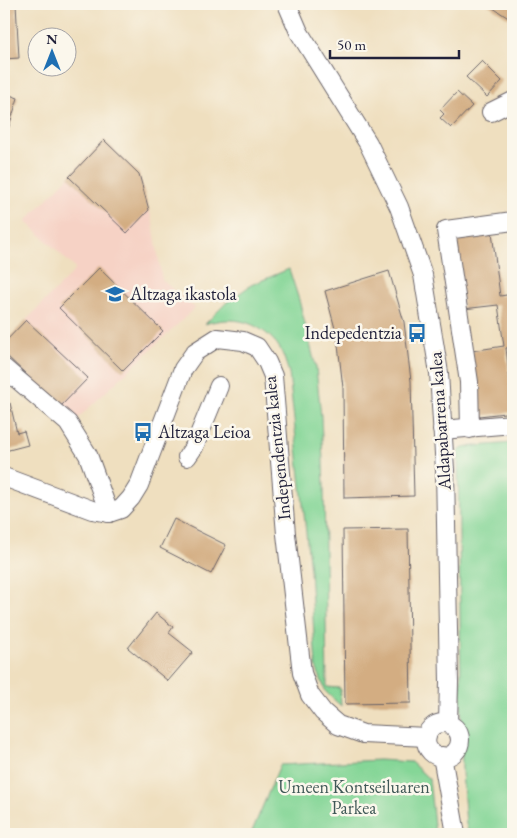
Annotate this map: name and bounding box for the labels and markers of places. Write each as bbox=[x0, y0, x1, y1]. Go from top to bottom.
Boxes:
place label: Altzaga ikastola bbox=[129, 282, 237, 305]
school or university icon: Altzaga ikastola bbox=[104, 283, 126, 305]
place label: Indepedentzia bbox=[304, 321, 403, 344]
bus stop icon: Indepedentzia bbox=[406, 322, 428, 344]
place label: Altzaga Leioa bbox=[157, 420, 251, 443]
bus stop icon: Altzaga Leioa bbox=[132, 421, 154, 443]

